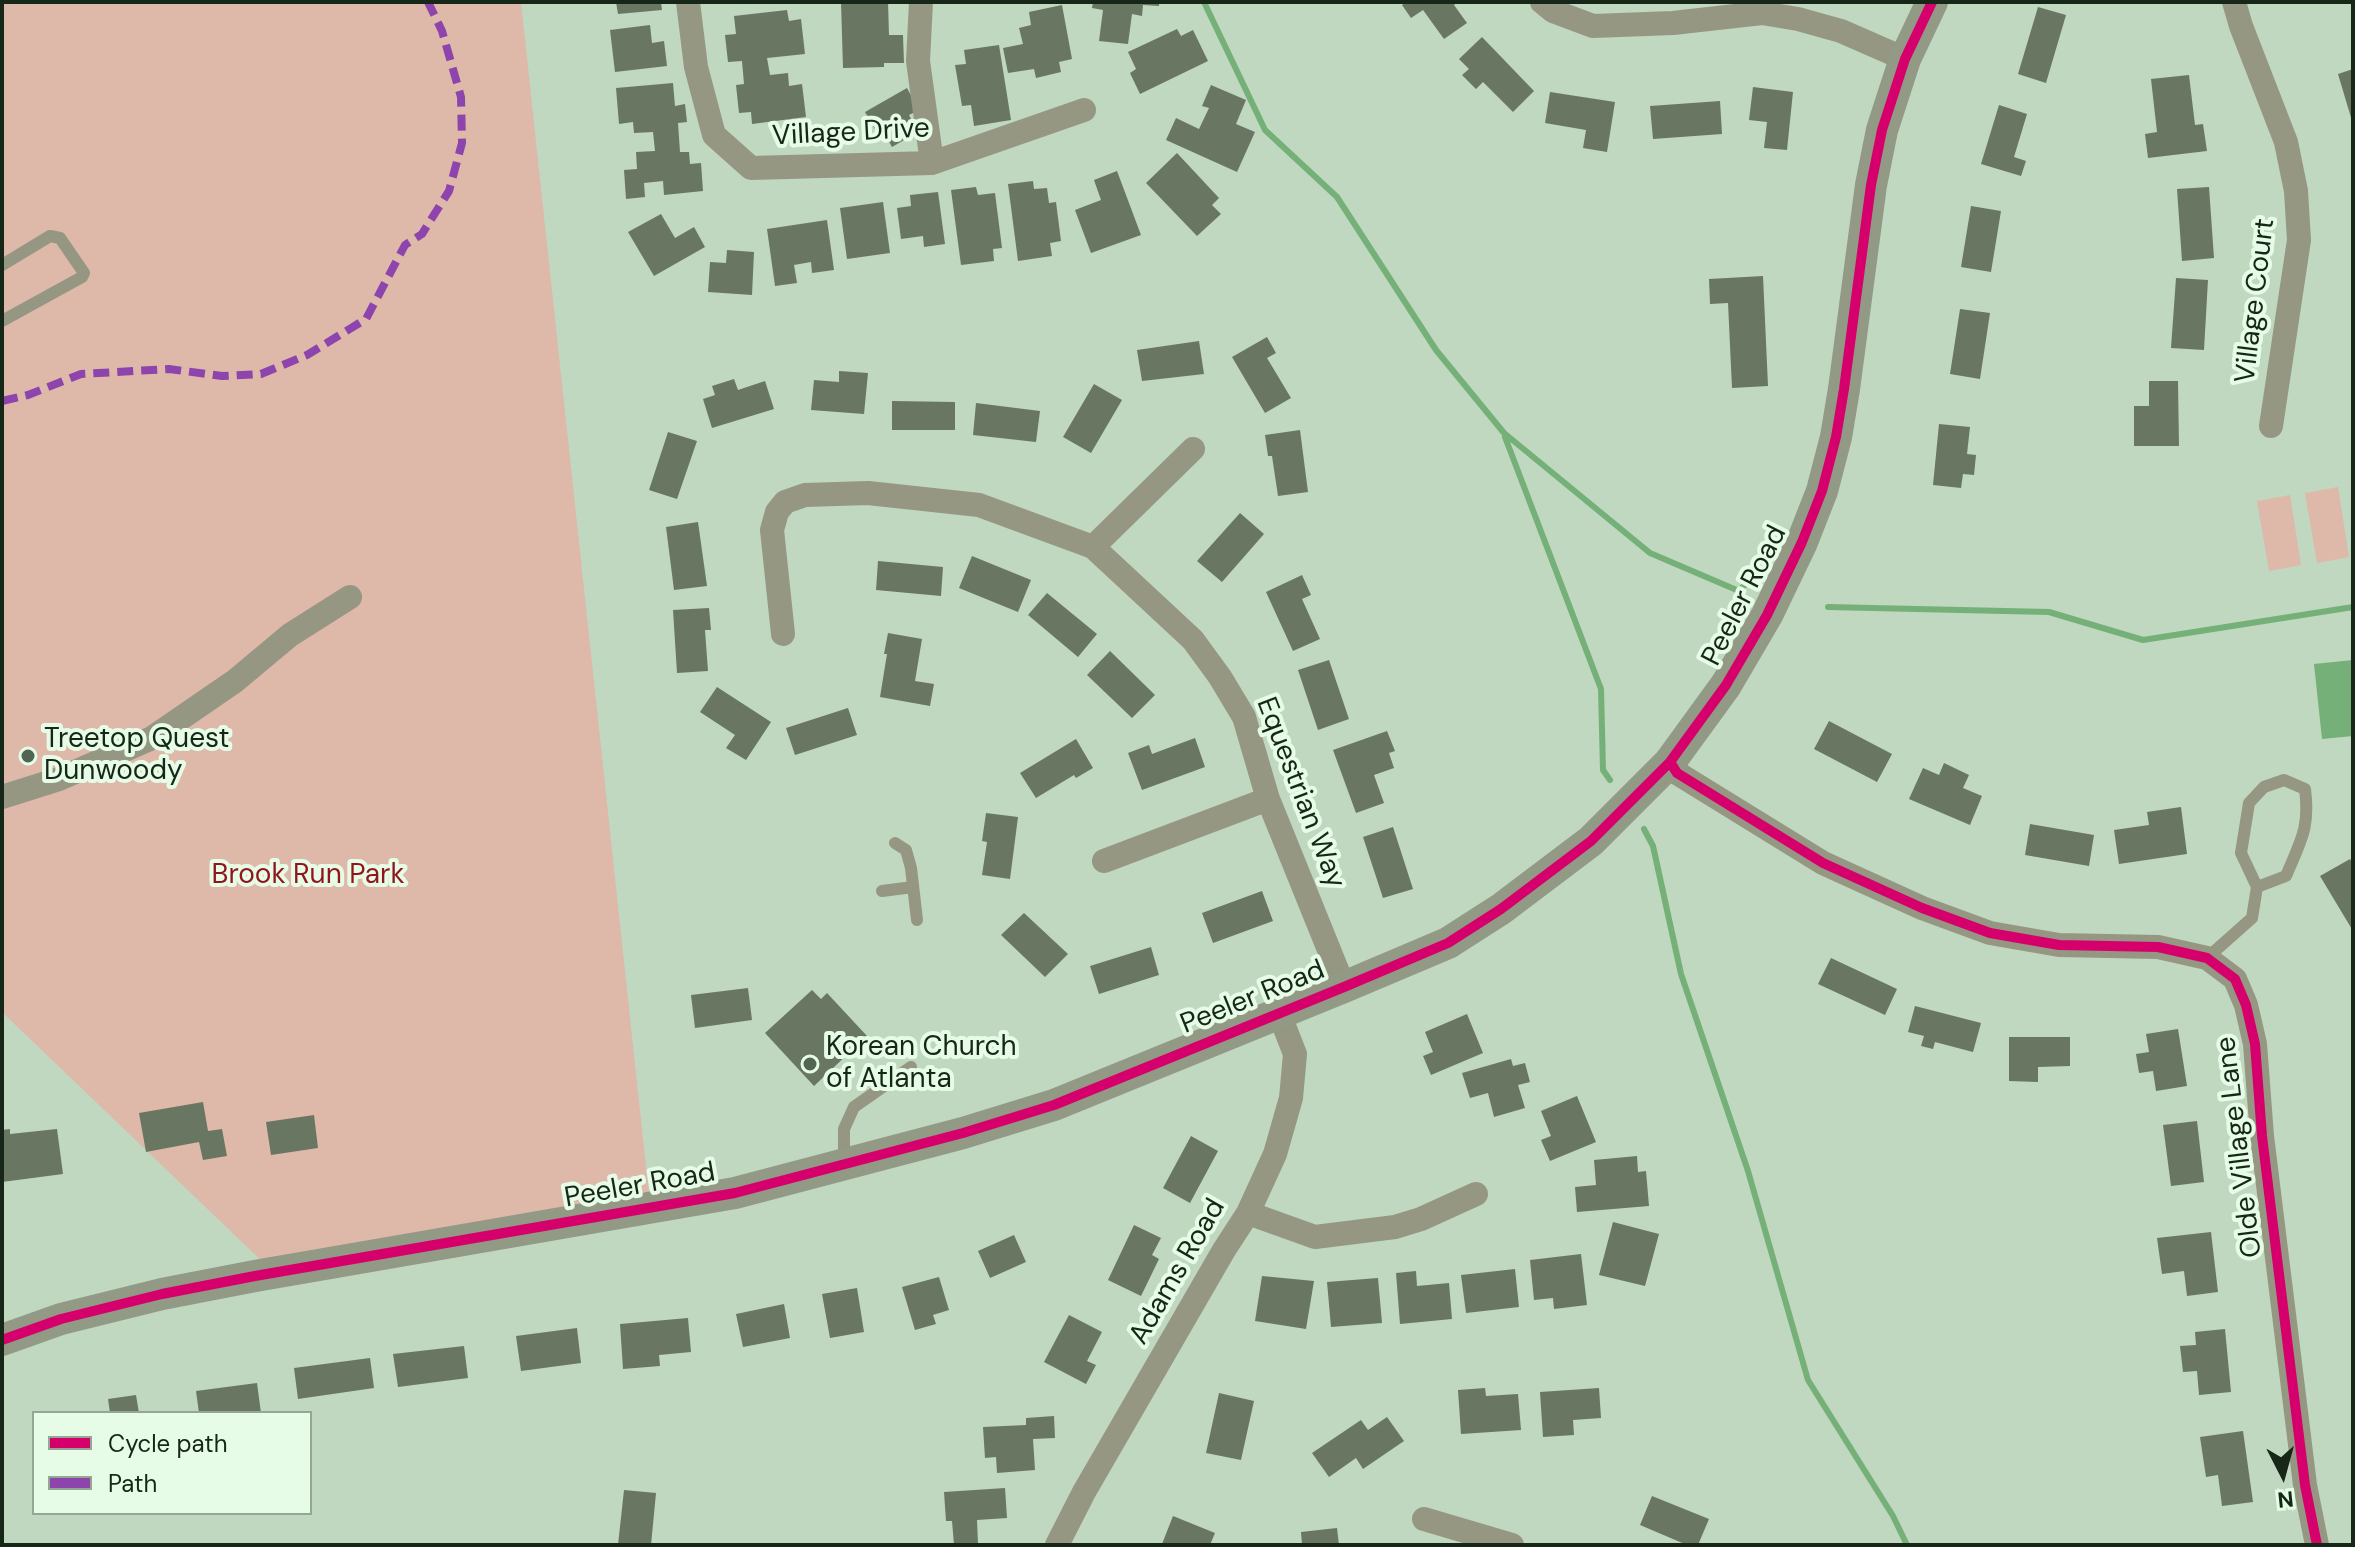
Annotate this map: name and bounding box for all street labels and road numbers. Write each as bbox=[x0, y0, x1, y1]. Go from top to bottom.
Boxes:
street label: Village Drive bbox=[771, 112, 931, 154]
street label: Village Court bbox=[2229, 217, 2283, 385]
street label: Peeler Road bbox=[1695, 520, 1795, 672]
street label: Equestrian Way bbox=[1248, 693, 1352, 893]
street label: Peeler Road bbox=[1176, 954, 1330, 1042]
street label: Olde Village Lane bbox=[2210, 1035, 2270, 1259]
street label: Peeler Road bbox=[562, 1156, 718, 1216]
street label: Adams Road bbox=[1123, 1193, 1233, 1351]

